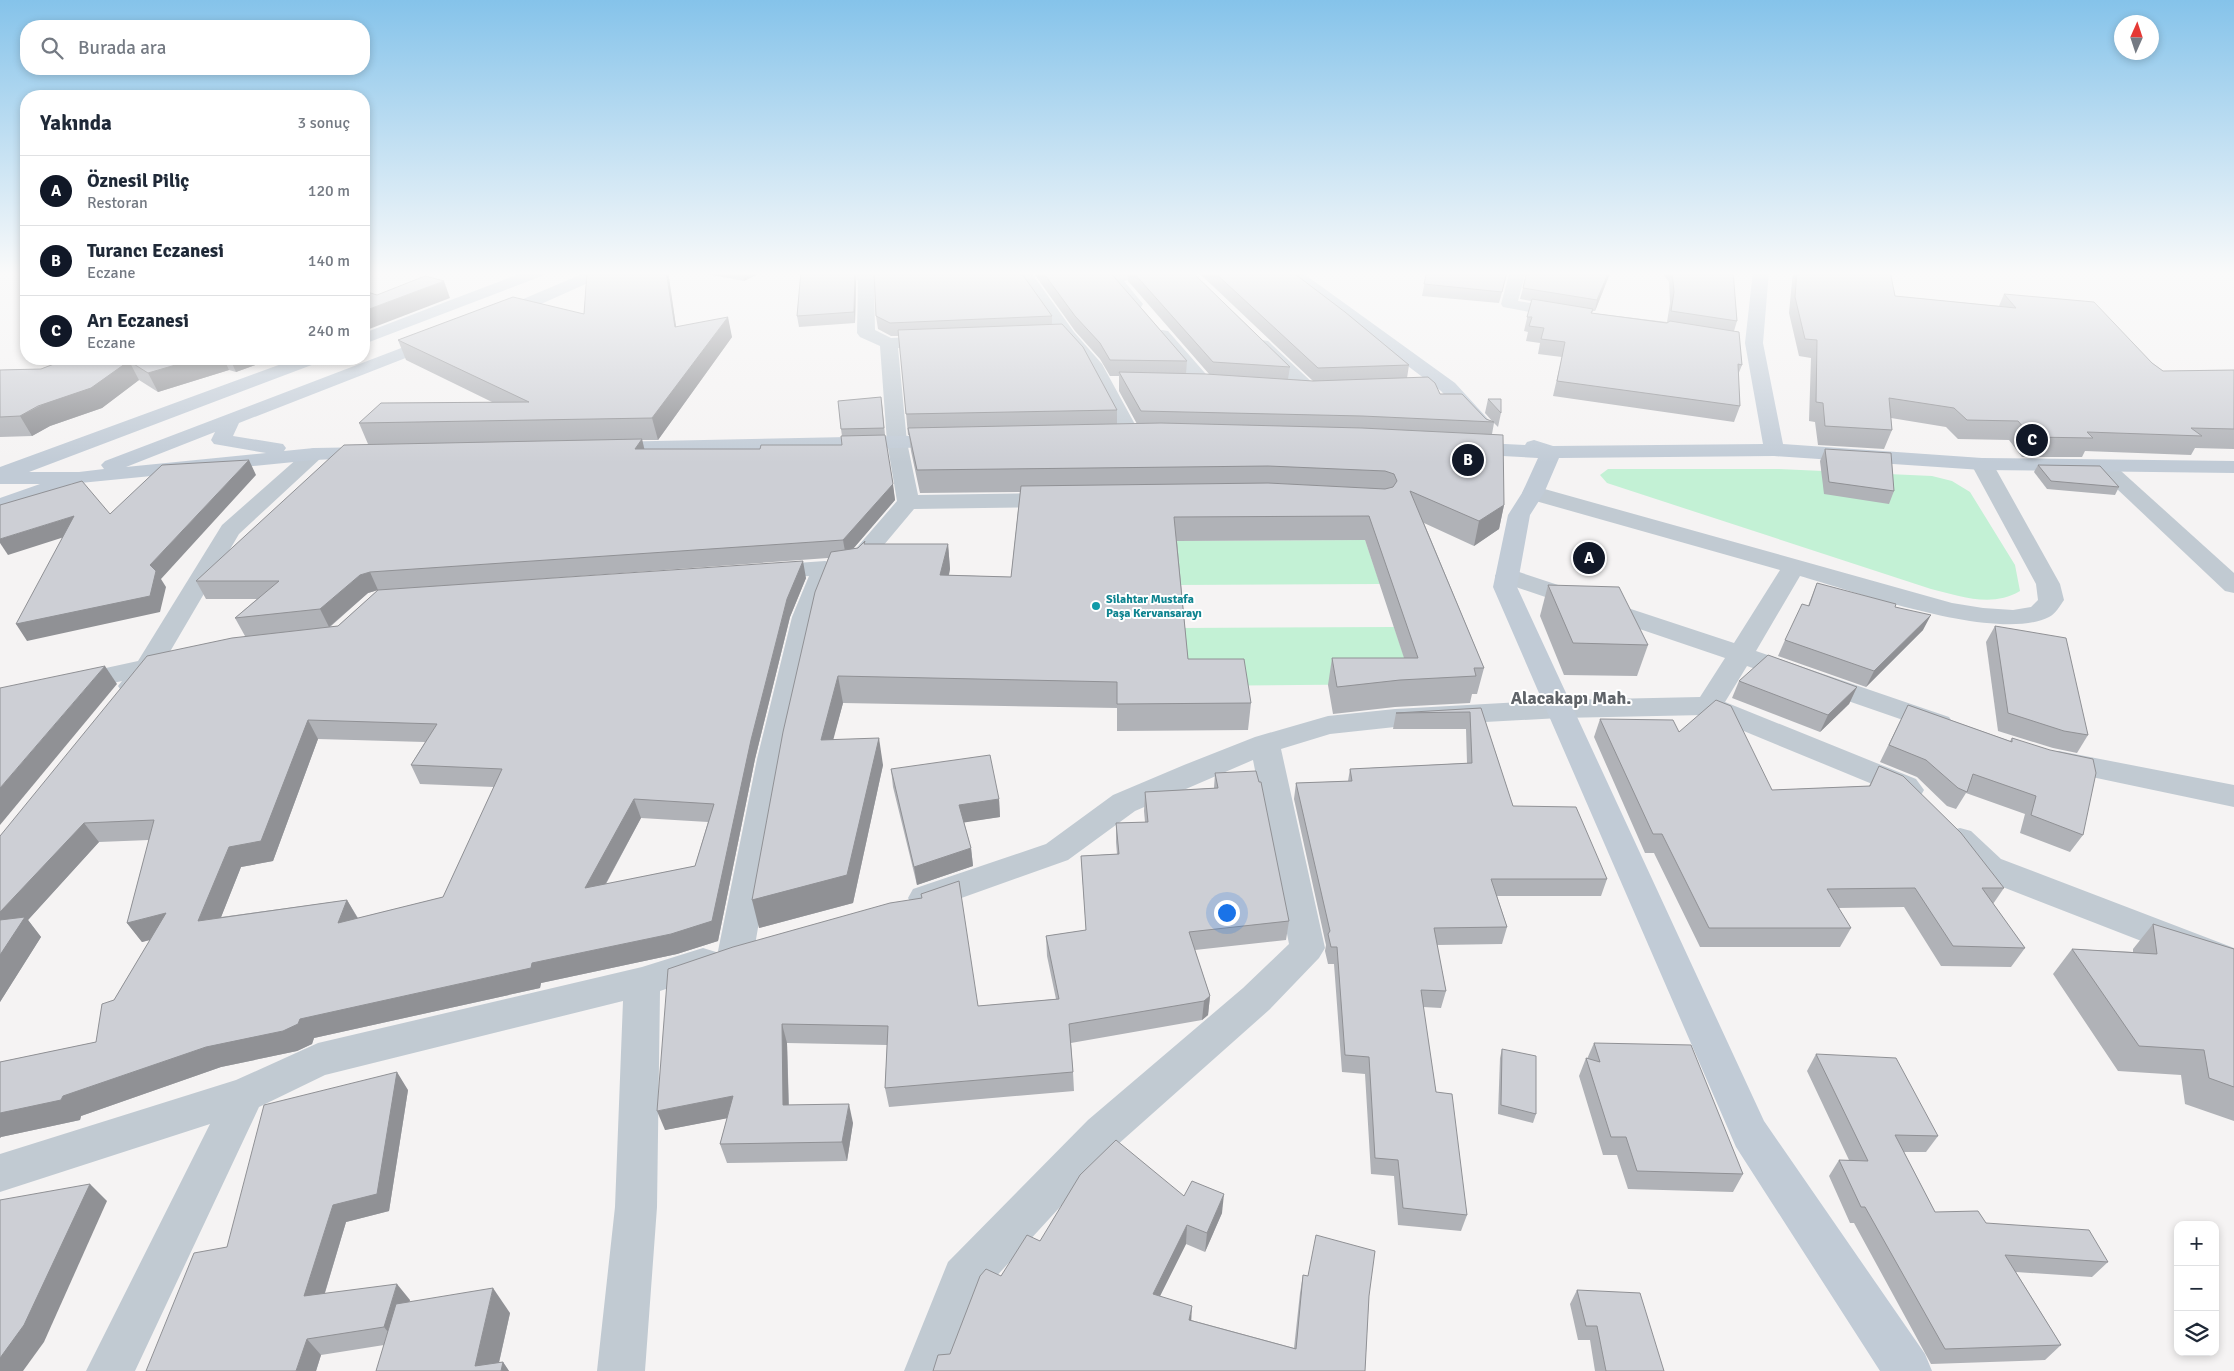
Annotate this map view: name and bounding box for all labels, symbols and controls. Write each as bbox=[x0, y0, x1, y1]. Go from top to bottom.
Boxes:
north arrow bbox=[2114, 15, 2159, 60]
search box bbox=[20, 20, 370, 75]
icon: search bbox=[38, 34, 66, 62]
text: Burada ara bbox=[78, 36, 166, 60]
text: Yakında bbox=[40, 110, 112, 136]
text: 3 sonuç bbox=[298, 113, 350, 133]
text: Öznesil Piliç bbox=[87, 169, 189, 193]
text: A bbox=[51, 181, 61, 201]
text: 120 m bbox=[308, 181, 350, 201]
text: Restoran bbox=[87, 193, 148, 213]
text: Turancı Eczanesi bbox=[87, 239, 224, 263]
text: B bbox=[51, 251, 61, 271]
text: 140 m bbox=[308, 251, 350, 271]
text: Eczane bbox=[87, 263, 135, 283]
text: Arı Eczanesi bbox=[87, 309, 189, 333]
text: C bbox=[51, 321, 61, 341]
text: 240 m bbox=[308, 321, 350, 341]
text: Eczane bbox=[87, 333, 135, 353]
pin: C bbox=[2016, 421, 2048, 459]
pin: B bbox=[1452, 441, 1484, 479]
pin: A bbox=[1573, 539, 1605, 577]
place label: Silahtar Mustafa Paşa Kervansarayı bbox=[1106, 592, 1202, 621]
marker: Silahtar Mustafa Paşa Kervansarayı bbox=[1090, 600, 1102, 612]
district label: Alacakapı Mah. bbox=[1511, 687, 1631, 709]
your location bbox=[1214, 900, 1240, 926]
map controls bbox=[2174, 1221, 2219, 1356]
button: + bbox=[2174, 1221, 2219, 1266]
button: − bbox=[2174, 1266, 2219, 1311]
button: layers bbox=[2174, 1311, 2219, 1356]

